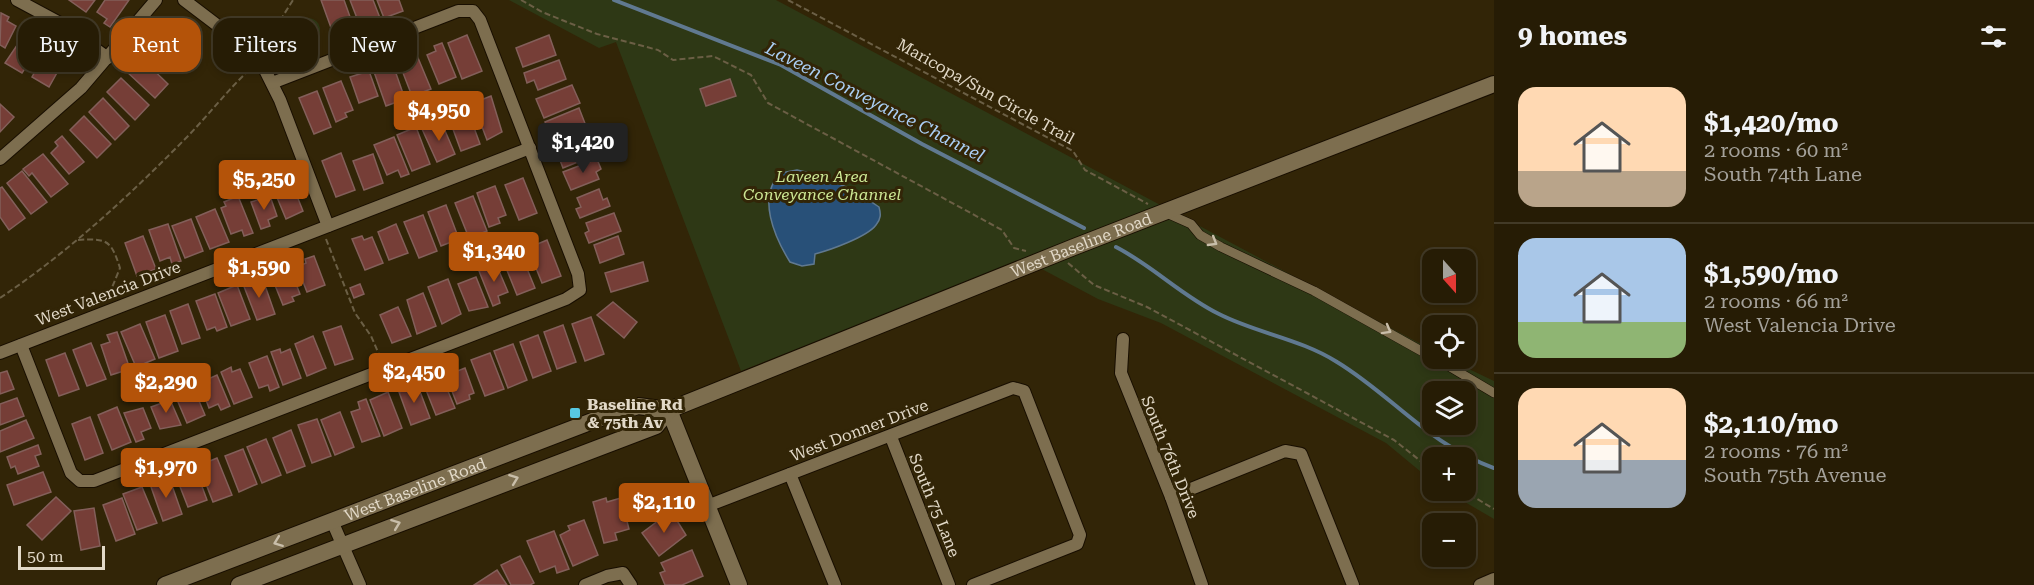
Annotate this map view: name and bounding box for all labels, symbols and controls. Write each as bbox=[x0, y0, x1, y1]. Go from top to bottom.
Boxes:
chip: Buy bbox=[18, 18, 99, 72]
chip: Rent bbox=[111, 18, 201, 72]
chip: Filters bbox=[213, 18, 318, 72]
chip: New bbox=[330, 18, 417, 72]
icon: filters bbox=[1977, 20, 2010, 53]
text: 9 homes bbox=[1518, 21, 1627, 51]
street label: Maricopa/Sun Circle Trail bbox=[894, 35, 1078, 148]
water label: Laveen Conveyance Channel bbox=[761, 37, 988, 166]
pin: $4,950 bbox=[390, 91, 488, 142]
text: $4,950 bbox=[408, 98, 470, 122]
text: $1,420/mo bbox=[1704, 108, 1839, 138]
icon: home bbox=[1566, 111, 1638, 183]
pin: $1,420 bbox=[534, 123, 632, 174]
text: $1,420 bbox=[552, 130, 614, 154]
text: 2 rooms · 60 m² bbox=[1704, 138, 1848, 162]
pin: $5,250 bbox=[215, 160, 313, 211]
text: South 74th Lane bbox=[1704, 162, 1862, 186]
text: $5,250 bbox=[233, 167, 295, 191]
park label: Laveen Area Conveyance Channel bbox=[743, 167, 901, 204]
street label: West Baseline Road bbox=[1008, 209, 1154, 282]
pin: $1,340 bbox=[445, 232, 543, 283]
one-way arrow bbox=[1207, 235, 1217, 247]
text: $1,340 bbox=[463, 239, 525, 263]
pin: $1,590 bbox=[210, 248, 308, 299]
north arrow bbox=[1422, 249, 1476, 303]
map controls bbox=[1422, 249, 1476, 567]
text: $1,590 bbox=[228, 255, 290, 279]
street label: West Valencia Drive bbox=[33, 257, 183, 330]
text: $1,590/mo bbox=[1704, 259, 1839, 289]
icon: home bbox=[1566, 262, 1638, 334]
text: 2 rooms · 66 m² bbox=[1704, 289, 1848, 313]
text: West Valencia Drive bbox=[1704, 313, 1896, 337]
button: locate bbox=[1422, 315, 1476, 369]
one-way arrow bbox=[1380, 323, 1391, 334]
pin: $2,450 bbox=[365, 353, 463, 404]
text: $2,450 bbox=[383, 360, 445, 384]
pin: $2,290 bbox=[117, 363, 215, 414]
text: $2,290 bbox=[135, 370, 197, 394]
button: layers bbox=[1422, 381, 1476, 435]
street label: South 76th Drive bbox=[1137, 393, 1204, 521]
place label: Baseline Rd & 75th Av bbox=[587, 395, 683, 432]
street label: West Donner Drive bbox=[788, 395, 931, 466]
marker: Baseline Rd & 75th Av bbox=[568, 406, 582, 420]
text: $2,110/mo bbox=[1704, 409, 1839, 439]
icon: home bbox=[1566, 412, 1638, 484]
text: 2 rooms · 76 m² bbox=[1704, 439, 1848, 463]
button: + bbox=[1422, 447, 1476, 501]
pin: $1,970 bbox=[117, 448, 215, 499]
street label: South 75 Lane bbox=[905, 451, 964, 560]
street label: West Baseline Road bbox=[342, 454, 489, 525]
text: $1,970 bbox=[135, 455, 197, 479]
text: South 75th Avenue bbox=[1704, 463, 1887, 487]
one-way arrow bbox=[508, 473, 519, 486]
pin: $2,110 bbox=[615, 483, 713, 534]
text: $2,110 bbox=[633, 490, 695, 514]
button: − bbox=[1422, 513, 1476, 567]
one-way arrow bbox=[390, 519, 401, 531]
one-way arrow bbox=[273, 535, 284, 547]
scale bar bbox=[18, 543, 105, 570]
text: 50 m bbox=[27, 547, 64, 566]

